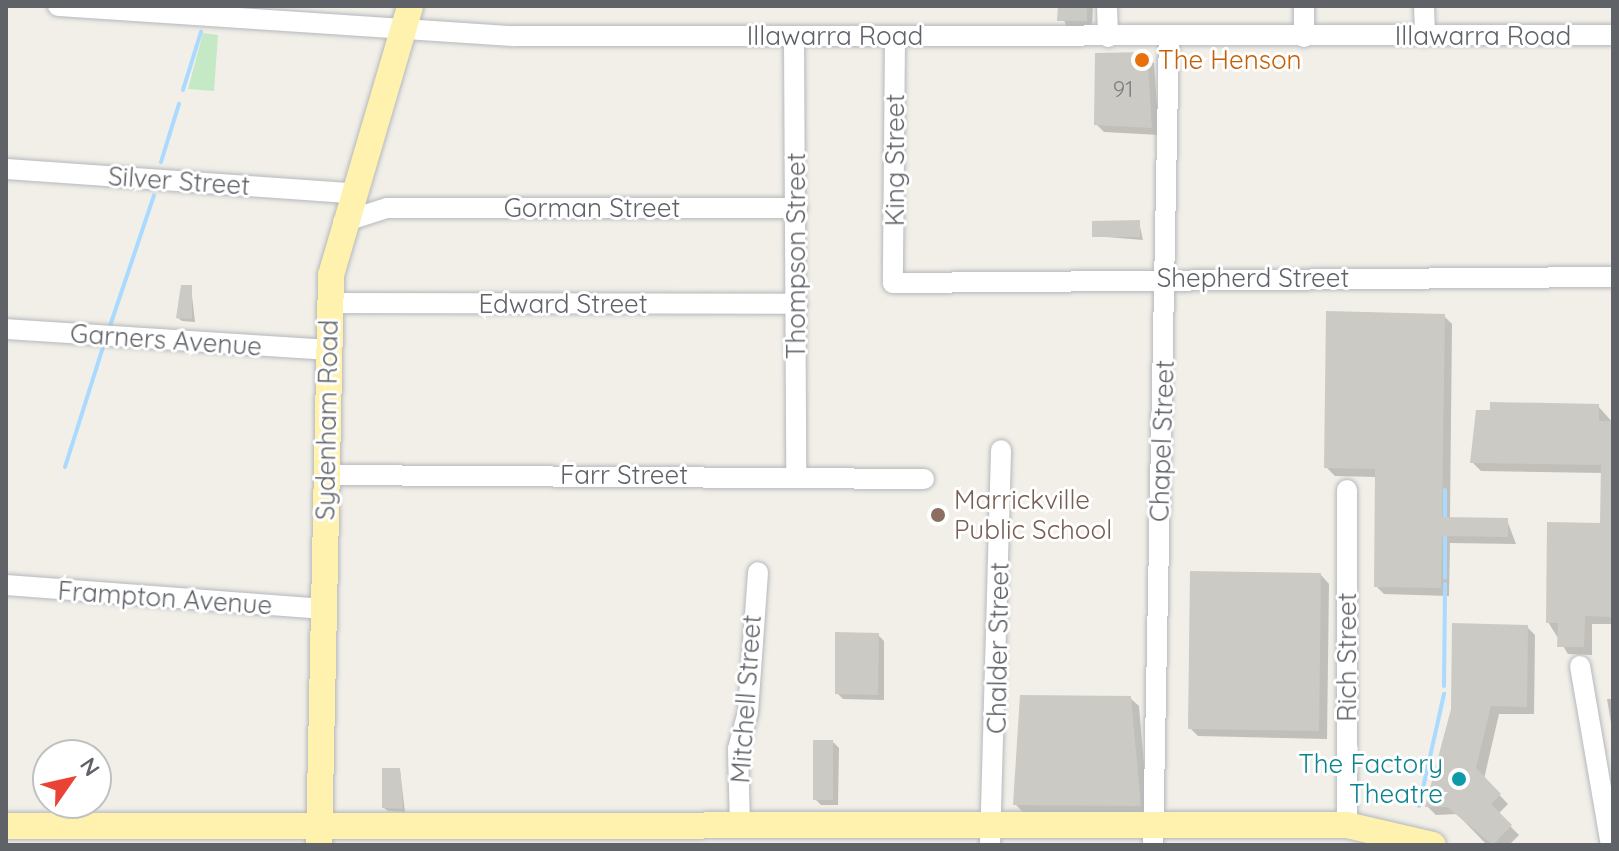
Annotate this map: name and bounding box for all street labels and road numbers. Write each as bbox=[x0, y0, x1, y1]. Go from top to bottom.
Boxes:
street label: Illawarra Road bbox=[747, 20, 923, 52]
street label: Illawarra Road bbox=[1395, 20, 1571, 52]
street label: King Street bbox=[879, 94, 911, 226]
street label: Thompson Street bbox=[780, 153, 812, 359]
street label: Silver Street bbox=[107, 160, 251, 202]
street label: Gorman Street bbox=[504, 192, 680, 224]
street label: Shepherd Street bbox=[1157, 262, 1349, 294]
street label: Edward Street bbox=[478, 288, 648, 320]
street label: Garners Avenue bbox=[69, 318, 263, 362]
street label: Sydenham Road bbox=[310, 319, 344, 521]
street label: Chapel Street bbox=[1144, 359, 1180, 523]
street label: Farr Street bbox=[560, 459, 688, 491]
street label: Chalder Street bbox=[981, 562, 1015, 734]
street label: Frampton Avenue bbox=[57, 575, 273, 621]
street label: Rich Street bbox=[1331, 592, 1363, 722]
street label: Mitchell Street bbox=[725, 614, 767, 784]

